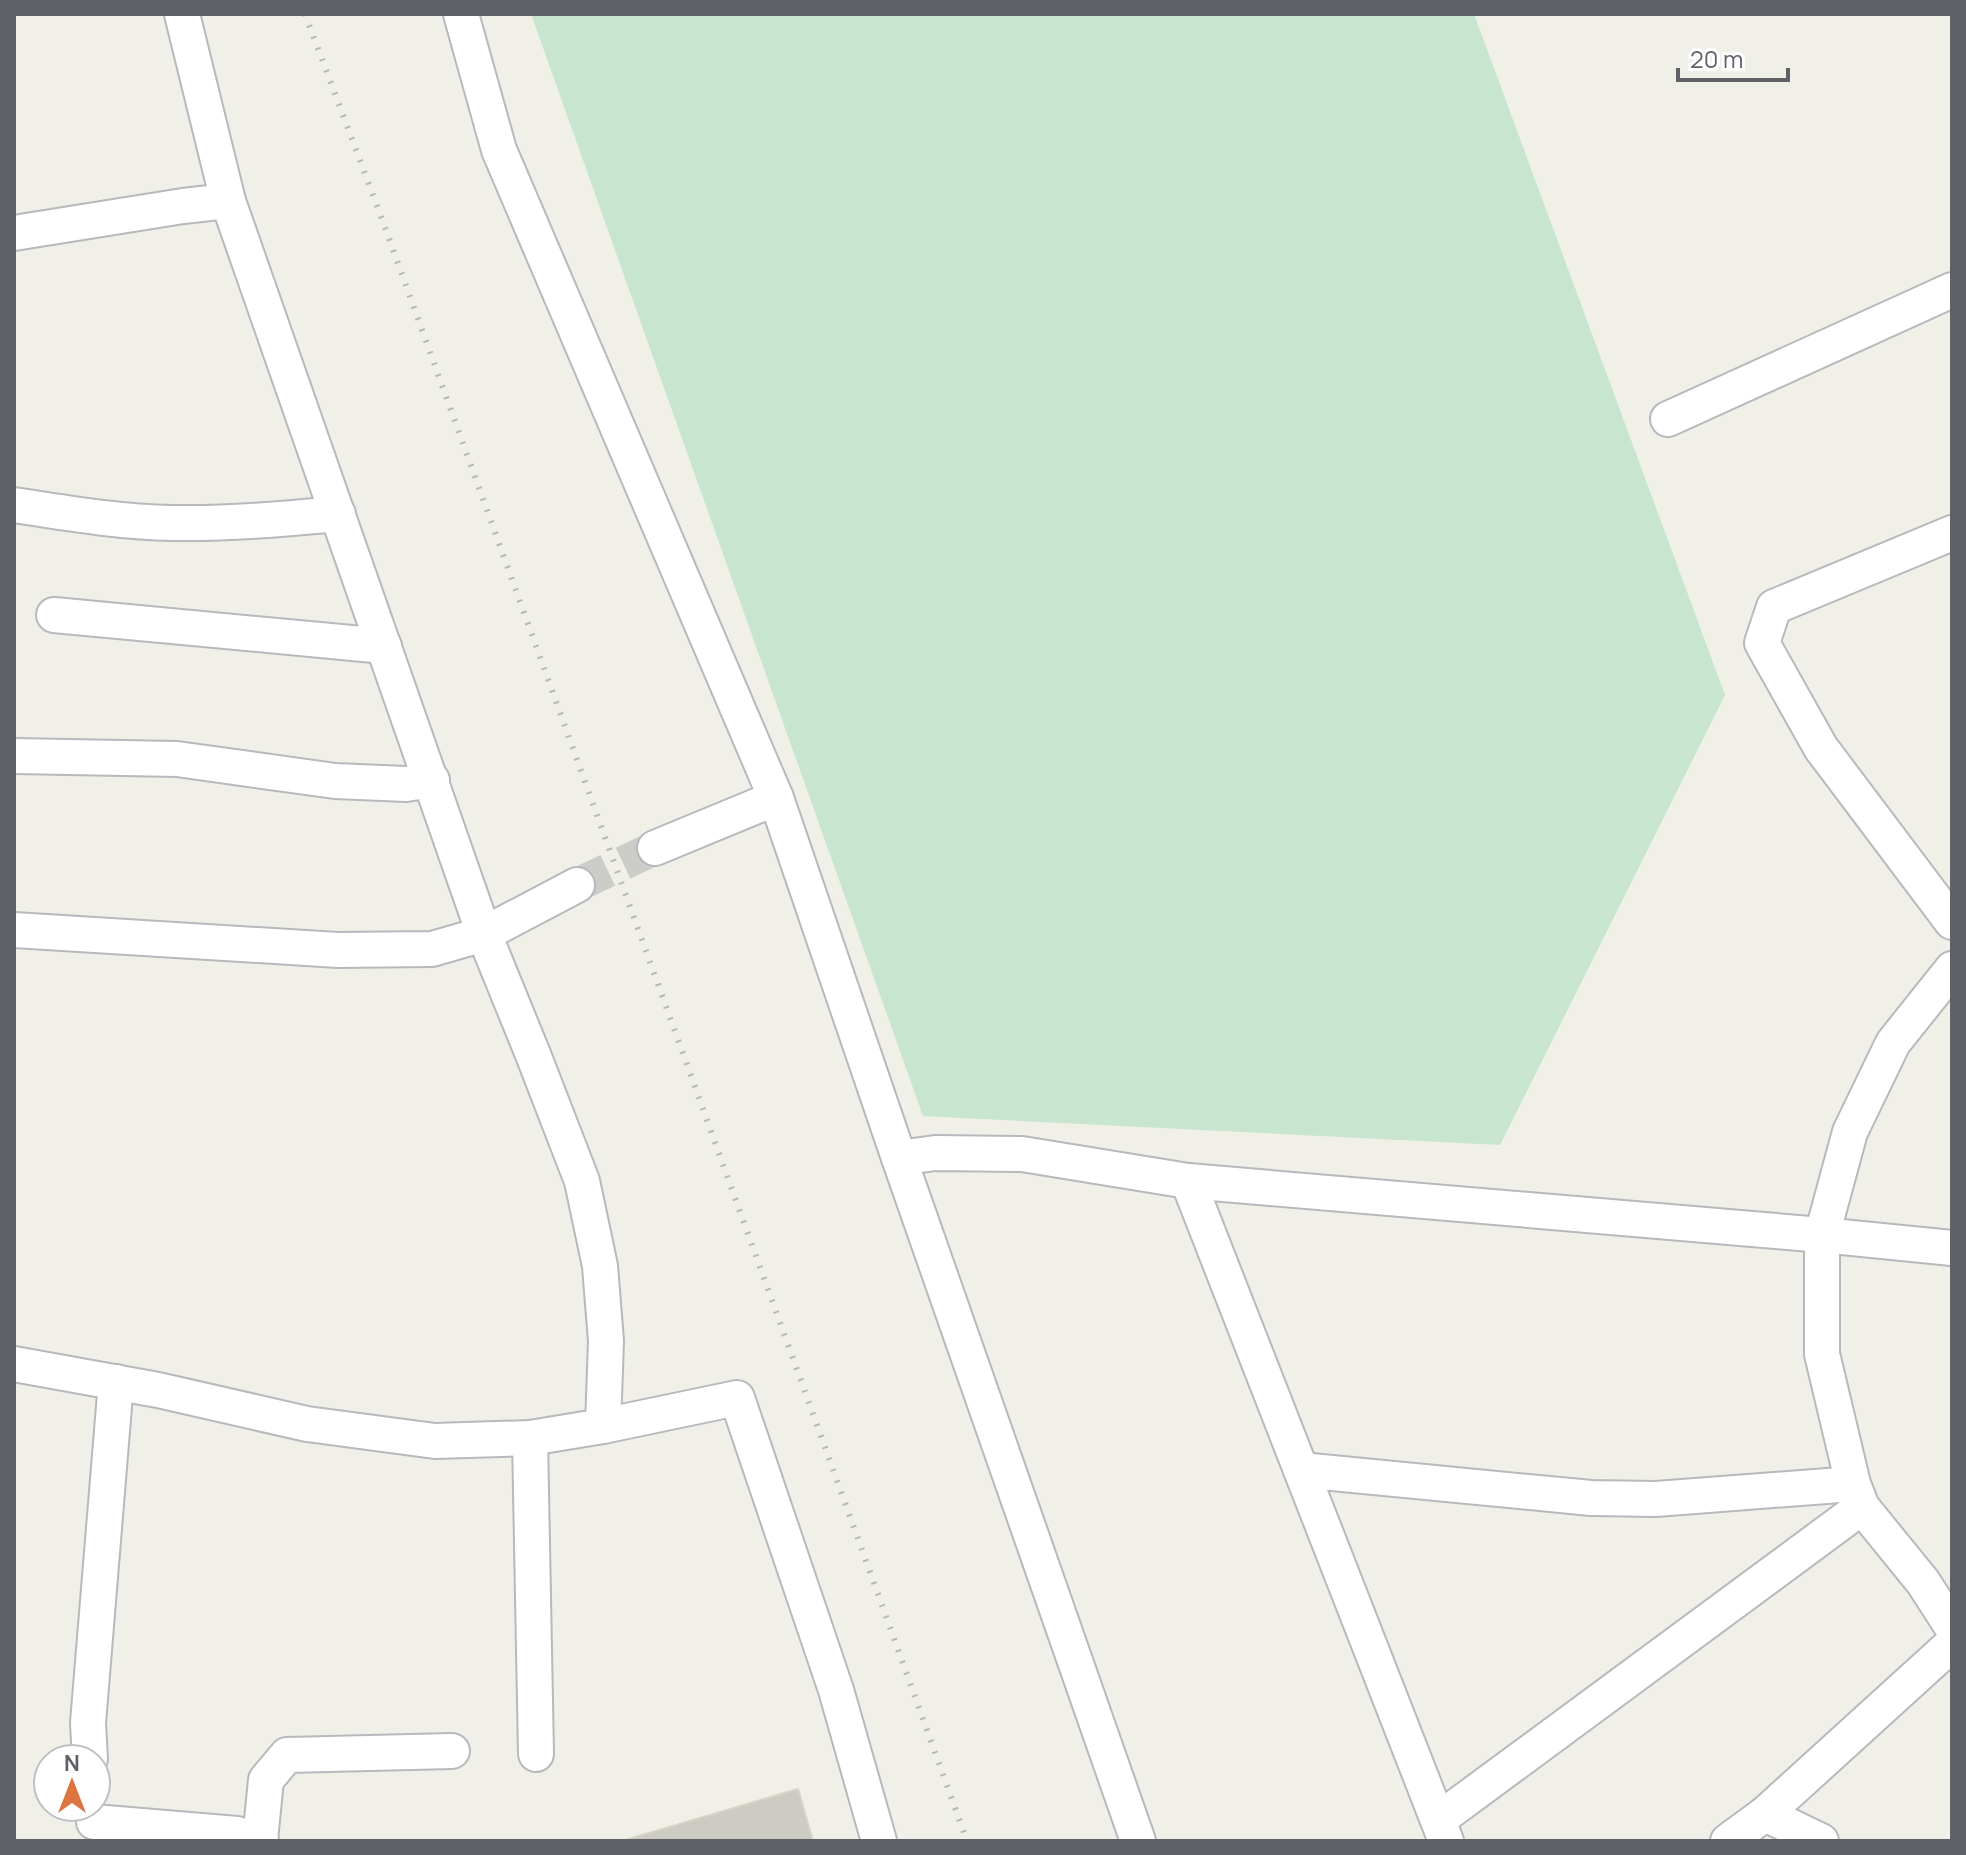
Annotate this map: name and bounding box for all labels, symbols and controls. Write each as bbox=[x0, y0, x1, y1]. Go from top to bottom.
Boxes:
scale bar bbox=[1678, 32, 1788, 82]
text: 20 m bbox=[1690, 42, 1743, 75]
north arrow bbox=[32, 1743, 112, 1823]
text: N bbox=[64, 1748, 80, 1778]

